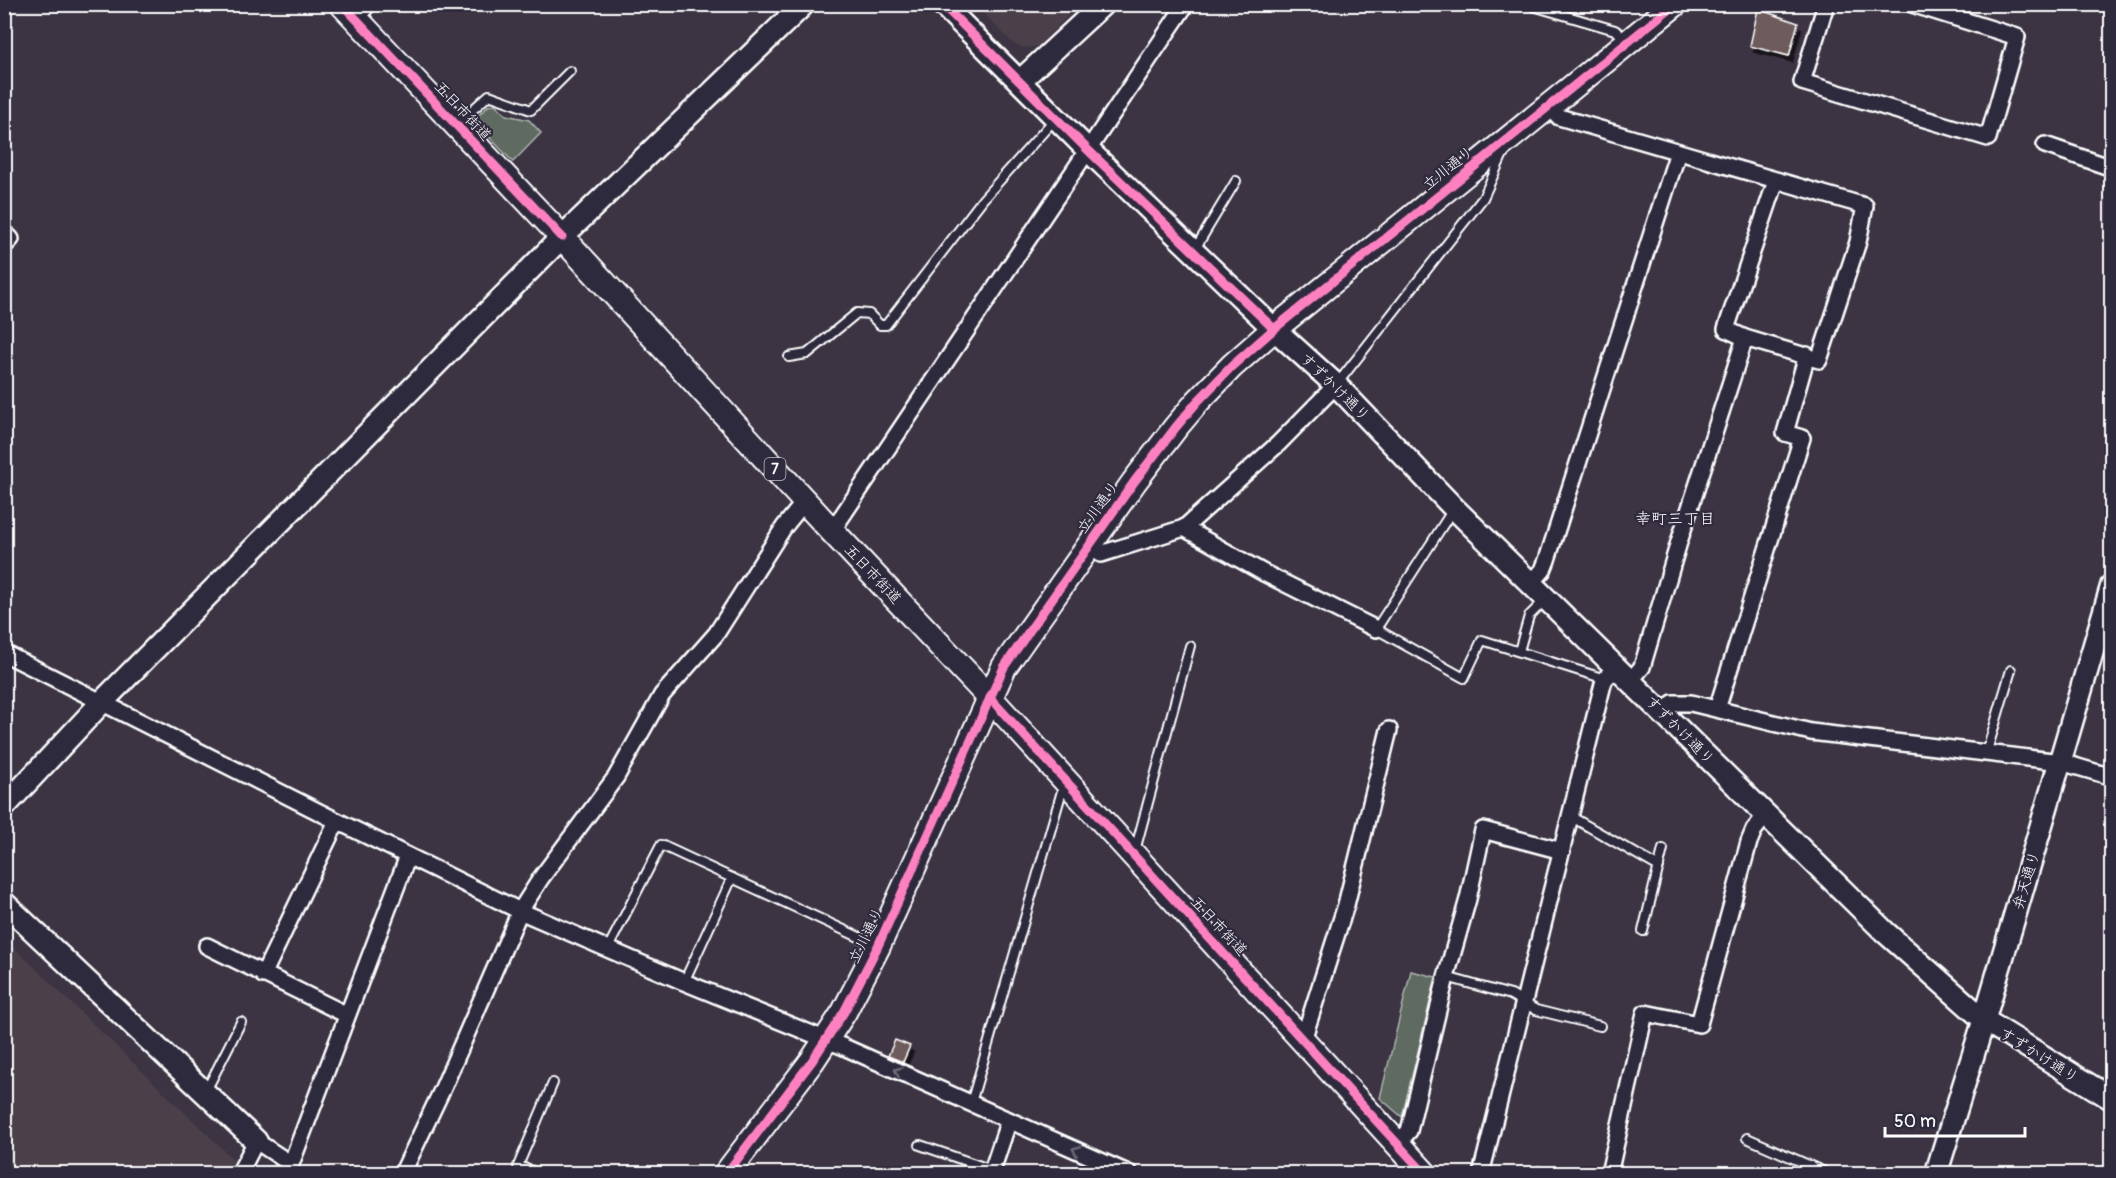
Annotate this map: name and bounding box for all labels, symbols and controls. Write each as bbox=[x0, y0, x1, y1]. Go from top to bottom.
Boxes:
street label: 五日市街道 bbox=[430, 77, 495, 145]
street label: 立川通り bbox=[1419, 142, 1478, 195]
street label: すずかけ通り bbox=[1296, 349, 1374, 425]
road number: 7 bbox=[764, 458, 786, 480]
street label: 立川通り bbox=[1073, 477, 1124, 537]
district label: 幸町三丁目 bbox=[1635, 509, 1715, 529]
street label: 五日市街道 bbox=[840, 540, 905, 608]
street label: すずかけ通り bbox=[1641, 692, 1718, 769]
street label: 弁天通り bbox=[2009, 849, 2044, 912]
street label: 五日市街道 bbox=[1186, 892, 1251, 960]
street label: 立川通り bbox=[845, 904, 888, 966]
street label: すずかけ通り bbox=[1996, 1024, 2082, 1087]
one-way arrow bbox=[893, 1066, 904, 1078]
scale bar bbox=[1885, 1100, 2024, 1138]
text: 50 m bbox=[1894, 1110, 1936, 1133]
one-way arrow bbox=[1072, 1145, 1083, 1157]

